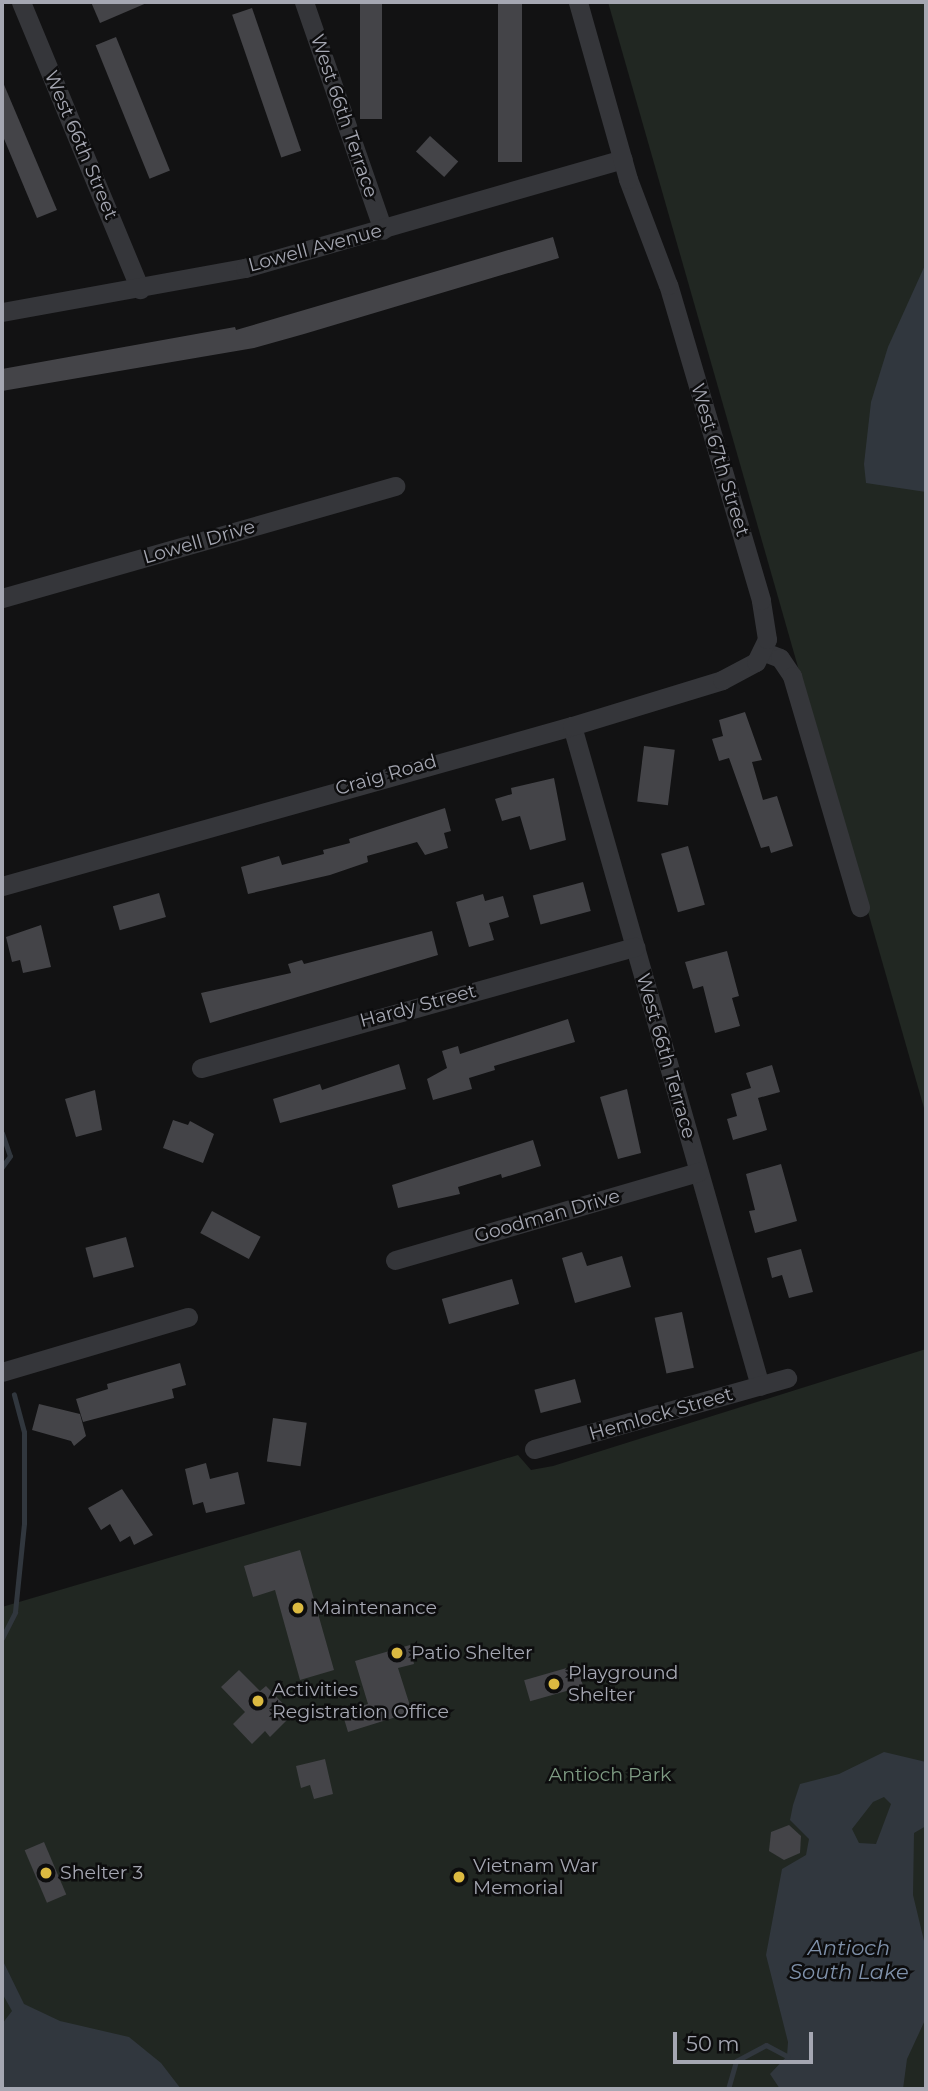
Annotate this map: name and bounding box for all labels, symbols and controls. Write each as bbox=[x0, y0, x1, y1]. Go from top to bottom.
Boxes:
street label: West 66th Terrace bbox=[305, 31, 383, 201]
street label: West 66th Street bbox=[39, 67, 123, 223]
street label: Lowell Avenue bbox=[246, 219, 384, 277]
street label: West 67th Street bbox=[686, 381, 754, 539]
street label: Lowell Drive bbox=[140, 515, 258, 569]
street label: Craig Road bbox=[333, 750, 439, 800]
street label: West 66th Terrace bbox=[631, 971, 701, 1141]
street label: Hardy Street bbox=[357, 980, 479, 1032]
street label: Goodman Drive bbox=[472, 1184, 622, 1248]
street label: Hemlock Street bbox=[587, 1383, 735, 1445]
place label: Maintenance bbox=[312, 1597, 437, 1619]
marker: Maintenance bbox=[290, 1600, 306, 1616]
place label: Patio Shelter bbox=[411, 1642, 533, 1664]
marker: Patio Shelter bbox=[389, 1645, 405, 1661]
place label: Playground Shelter bbox=[568, 1662, 678, 1706]
marker: Playground Shelter bbox=[546, 1676, 562, 1692]
place label: Activities Registration Office bbox=[272, 1679, 449, 1723]
marker: Activities Registration Office bbox=[250, 1693, 266, 1709]
park label: Antioch Park bbox=[549, 1764, 671, 1786]
place label: Vietnam War Memorial bbox=[473, 1855, 598, 1899]
place label: Shelter 3 bbox=[60, 1862, 143, 1884]
marker: Shelter 3 bbox=[38, 1865, 54, 1881]
marker: Vietnam War Memorial bbox=[451, 1869, 467, 1885]
water label: Antioch South Lake bbox=[789, 1935, 909, 1985]
scale bar bbox=[676, 2018, 816, 2062]
text: 50 m bbox=[686, 2031, 740, 2056]

